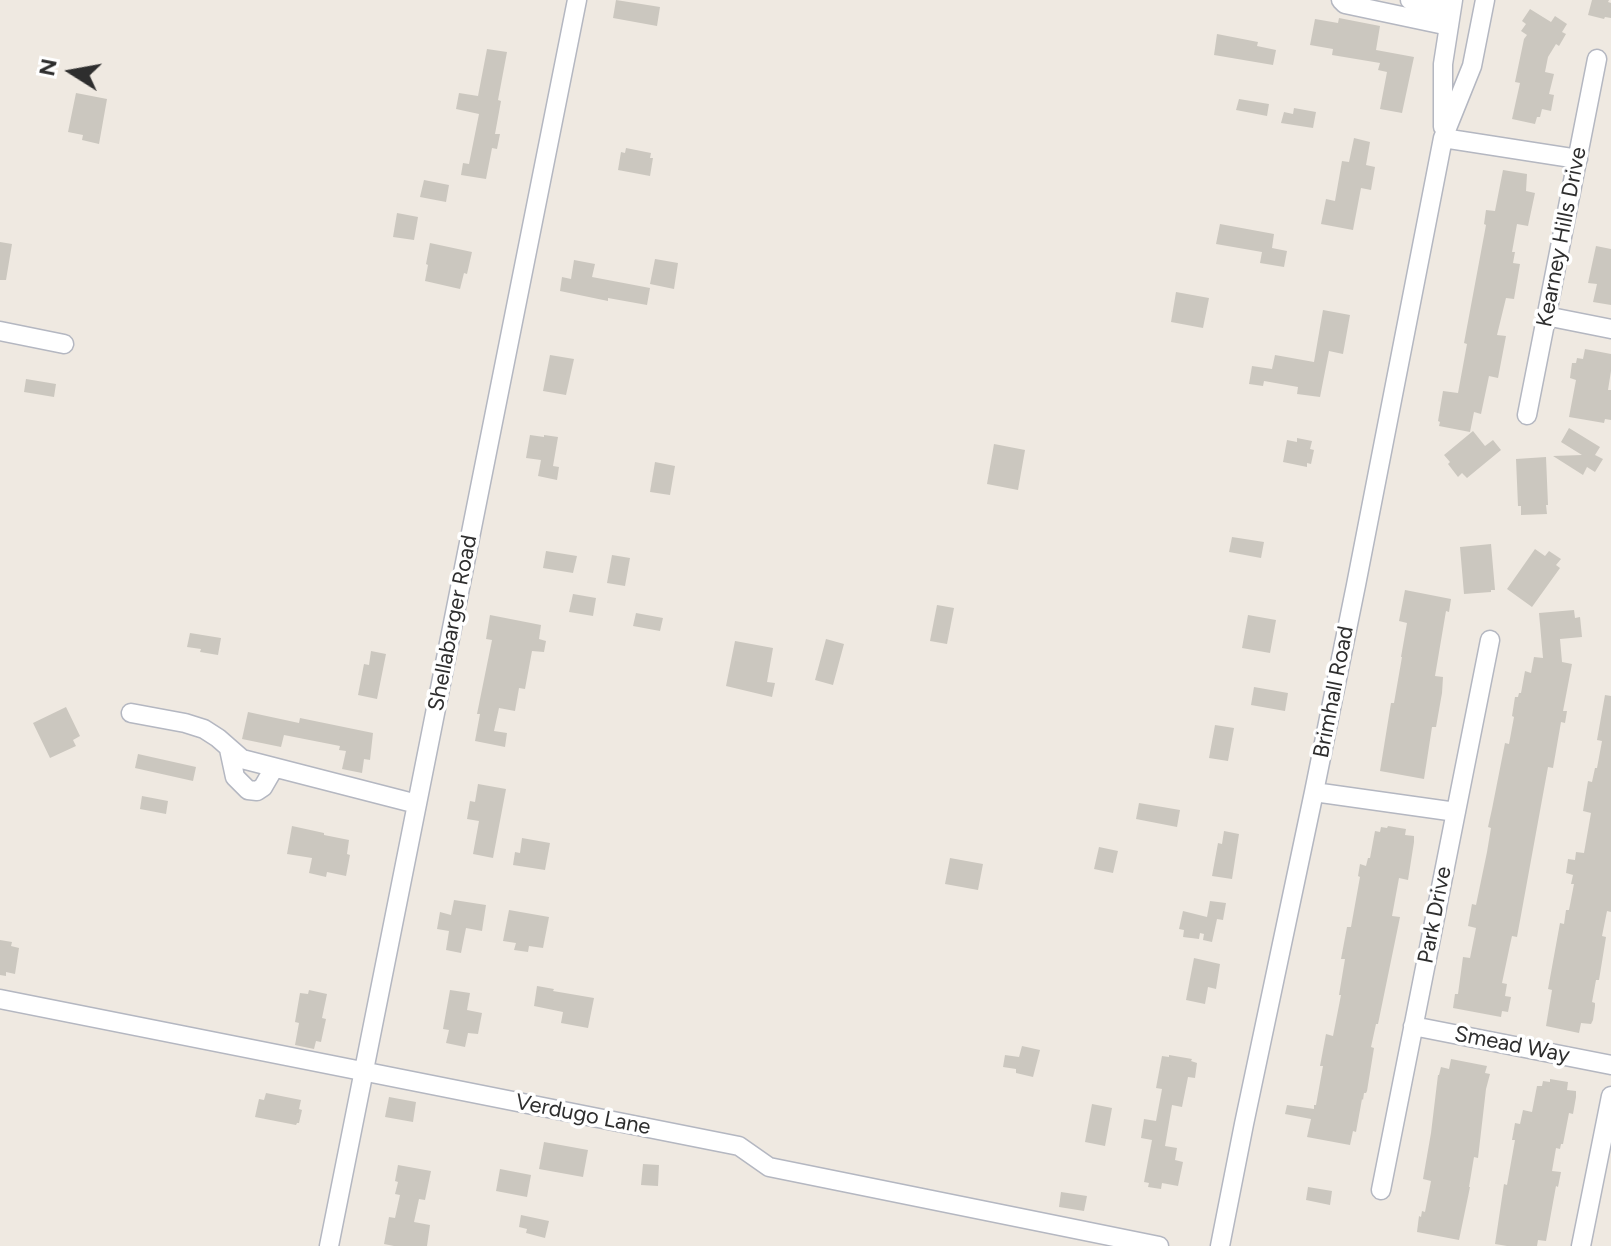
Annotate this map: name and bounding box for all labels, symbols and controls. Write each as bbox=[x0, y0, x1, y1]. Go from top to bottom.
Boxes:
north arrow bbox=[32, 32, 112, 112]
text: N bbox=[33, 56, 63, 78]
street label: Kearney Hills Drive bbox=[1532, 145, 1592, 329]
street label: Shellabarger Road bbox=[423, 533, 483, 713]
street label: Brimhall Road bbox=[1308, 624, 1360, 760]
street label: Park Drive bbox=[1413, 864, 1457, 966]
street label: Smead Way bbox=[1452, 1021, 1572, 1069]
street label: Verdugo Lane bbox=[513, 1089, 653, 1141]

